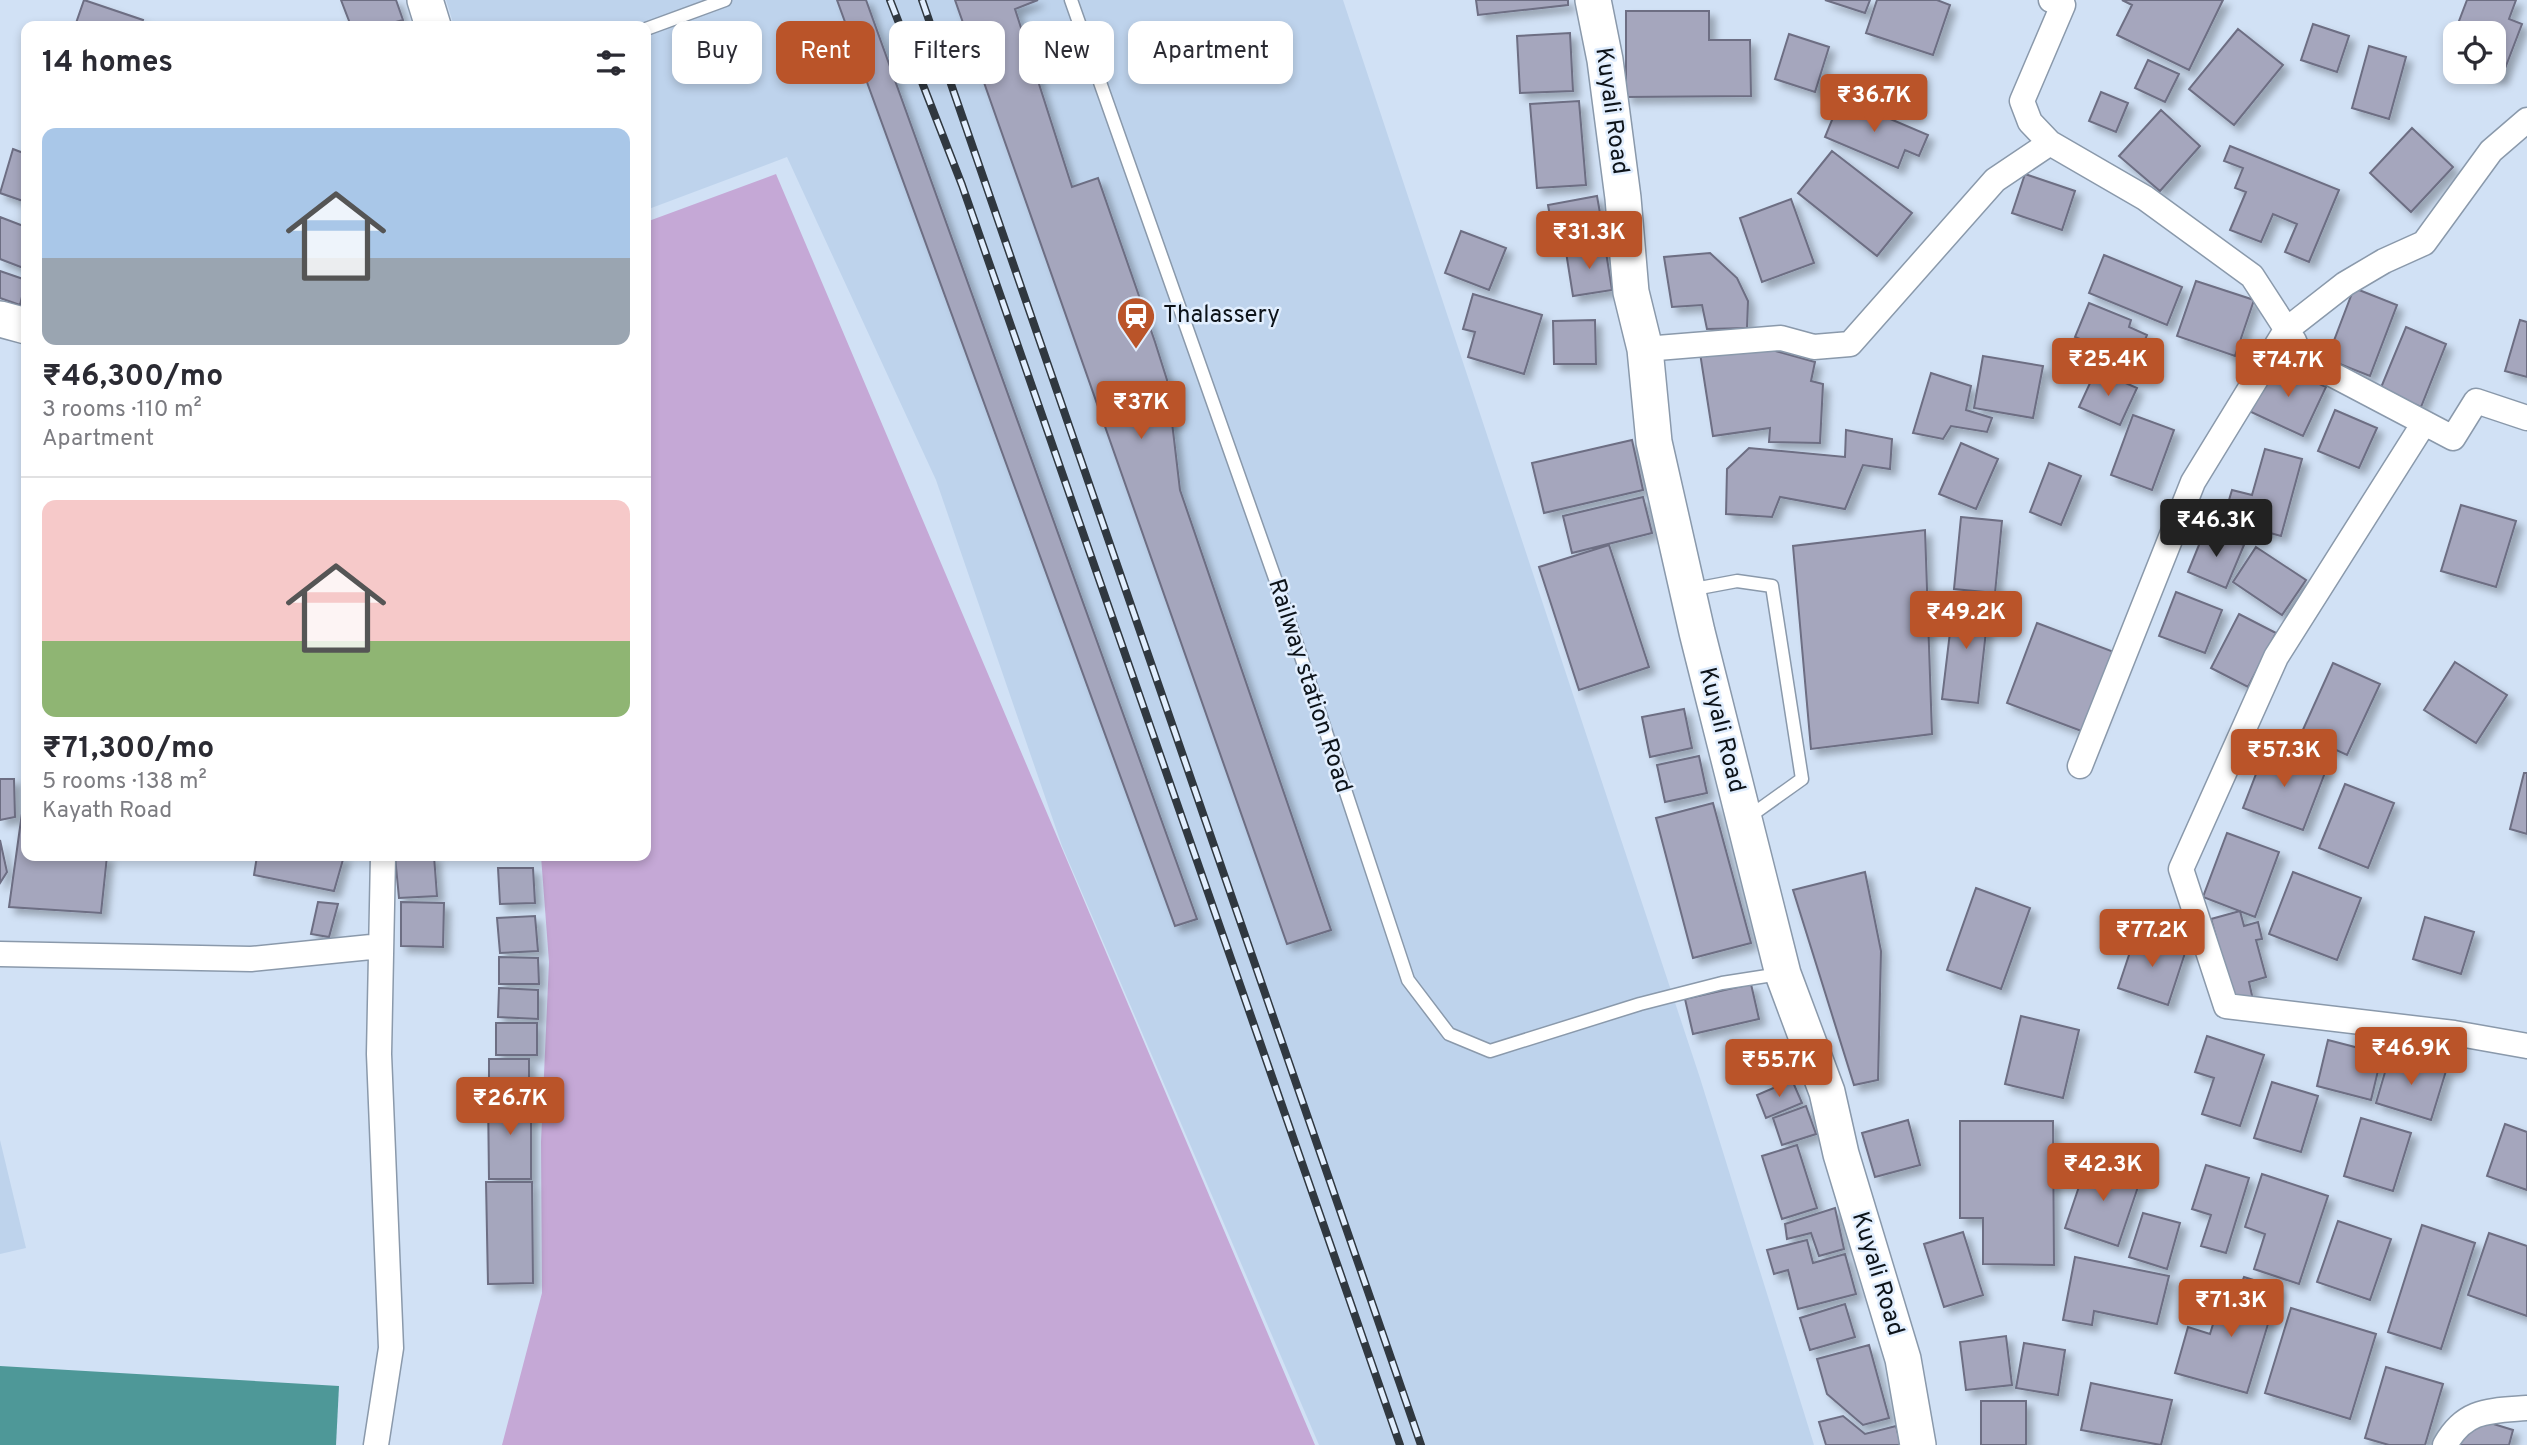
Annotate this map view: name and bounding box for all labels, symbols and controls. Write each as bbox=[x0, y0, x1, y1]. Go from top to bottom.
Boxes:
chip: Buy bbox=[672, 21, 762, 84]
chip: Rent bbox=[776, 21, 875, 84]
chip: Filters bbox=[889, 21, 1005, 84]
chip: New bbox=[1019, 21, 1114, 84]
chip: Apartment bbox=[1128, 21, 1293, 84]
map controls bbox=[2443, 21, 2506, 84]
button: locate bbox=[2443, 21, 2506, 84]
icon: filters bbox=[592, 44, 630, 82]
text: 14 homes bbox=[42, 45, 173, 82]
street label: Kuyali Road bbox=[1587, 46, 1635, 176]
pin: ₹36.7K bbox=[1817, 74, 1931, 134]
text: ₹36.7K bbox=[1836, 82, 1912, 111]
icon: home bbox=[273, 173, 399, 299]
pin: ₹31.3K bbox=[1532, 212, 1646, 271]
text: ₹31.3K bbox=[1552, 219, 1626, 248]
station icon: Thalassery bbox=[1115, 295, 1157, 350]
place label: Thalassery bbox=[1163, 301, 1280, 331]
pin: ₹25.4K bbox=[2051, 338, 2165, 398]
pin: ₹74.7K bbox=[2231, 340, 2345, 399]
text: ₹25.4K bbox=[2068, 346, 2148, 375]
text: ₹74.7K bbox=[2252, 347, 2324, 376]
text: ₹46,300/mo bbox=[42, 359, 223, 396]
pin: ₹37K bbox=[1100, 382, 1182, 441]
text: ₹37K bbox=[1112, 389, 1170, 418]
text: 3 rooms · 110 m² bbox=[42, 396, 202, 425]
text: Apartment bbox=[42, 425, 154, 454]
pin: ₹46.3K bbox=[2159, 500, 2273, 559]
text: ₹46.3K bbox=[2176, 507, 2256, 536]
icon: home bbox=[273, 545, 399, 671]
street label: Railway station Road bbox=[1260, 575, 1358, 797]
pin: ₹49.2K bbox=[1909, 592, 2023, 651]
text: ₹49.2K bbox=[1926, 599, 2006, 628]
street label: Kuyali Road bbox=[1691, 664, 1751, 796]
pin: ₹57.3K bbox=[2227, 730, 2341, 789]
text: ₹71,300/mo bbox=[42, 731, 214, 768]
text: ₹57.3K bbox=[2247, 737, 2321, 766]
text: 5 rooms · 138 m² bbox=[42, 768, 207, 797]
text: Kayath Road bbox=[42, 797, 172, 826]
pin: ₹77.2K bbox=[2095, 909, 2209, 969]
text: ₹77.2K bbox=[2116, 917, 2188, 946]
pin: ₹46.9K bbox=[2354, 1028, 2468, 1087]
text: ₹46.9K bbox=[2371, 1035, 2451, 1064]
pin: ₹55.7K bbox=[1722, 1040, 1836, 1099]
text: ₹55.7K bbox=[1741, 1047, 1817, 1076]
pin: ₹26.7K bbox=[453, 1078, 567, 1137]
text: ₹26.7K bbox=[472, 1085, 548, 1114]
pin: ₹42.3K bbox=[2046, 1144, 2160, 1203]
text: ₹42.3K bbox=[2063, 1151, 2143, 1180]
street label: Kuyali Road bbox=[1844, 1208, 1910, 1340]
pin: ₹71.3K bbox=[2174, 1280, 2288, 1339]
text: ₹71.3K bbox=[2195, 1287, 2267, 1316]

